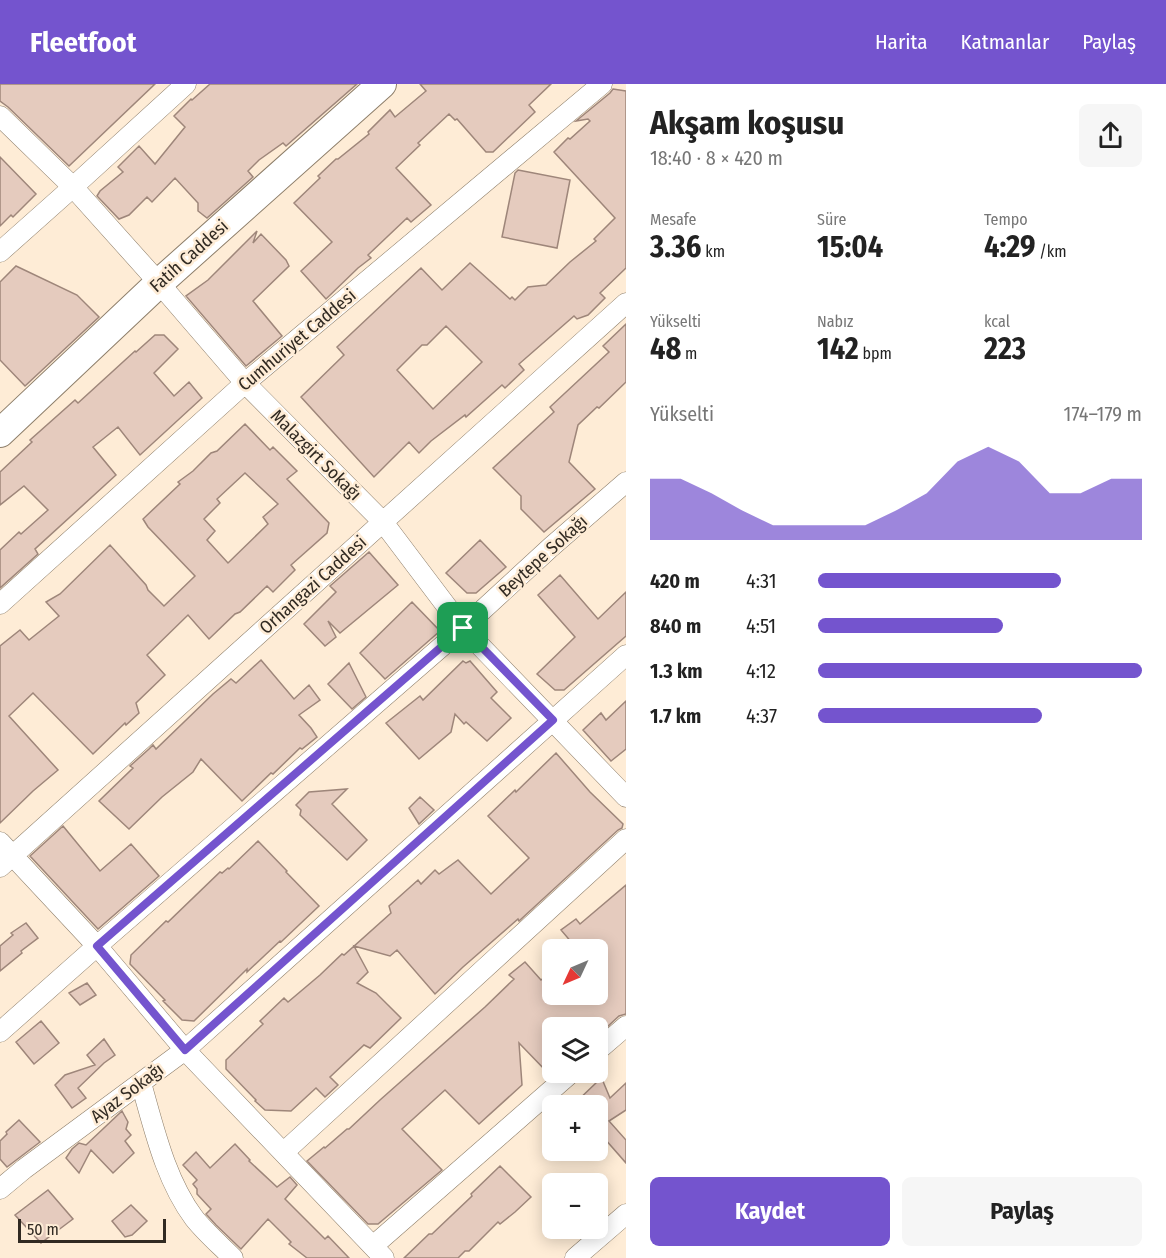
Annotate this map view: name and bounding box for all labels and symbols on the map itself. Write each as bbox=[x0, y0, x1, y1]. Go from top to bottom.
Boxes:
street label: Fatih Caddesi bbox=[145, 215, 233, 297]
street label: Cumhuriyet Caddesi bbox=[234, 284, 360, 396]
street label: Malazgirt Sokağı bbox=[266, 405, 366, 505]
street label: Beytepe Sokağı bbox=[494, 510, 592, 602]
street label: Orhangazi Caddesi bbox=[255, 531, 371, 639]
pin bbox=[437, 602, 488, 653]
north arrow bbox=[542, 939, 608, 1005]
street label: Ayaz Sokağı bbox=[86, 1058, 168, 1128]
scale bar bbox=[18, 1216, 166, 1244]

